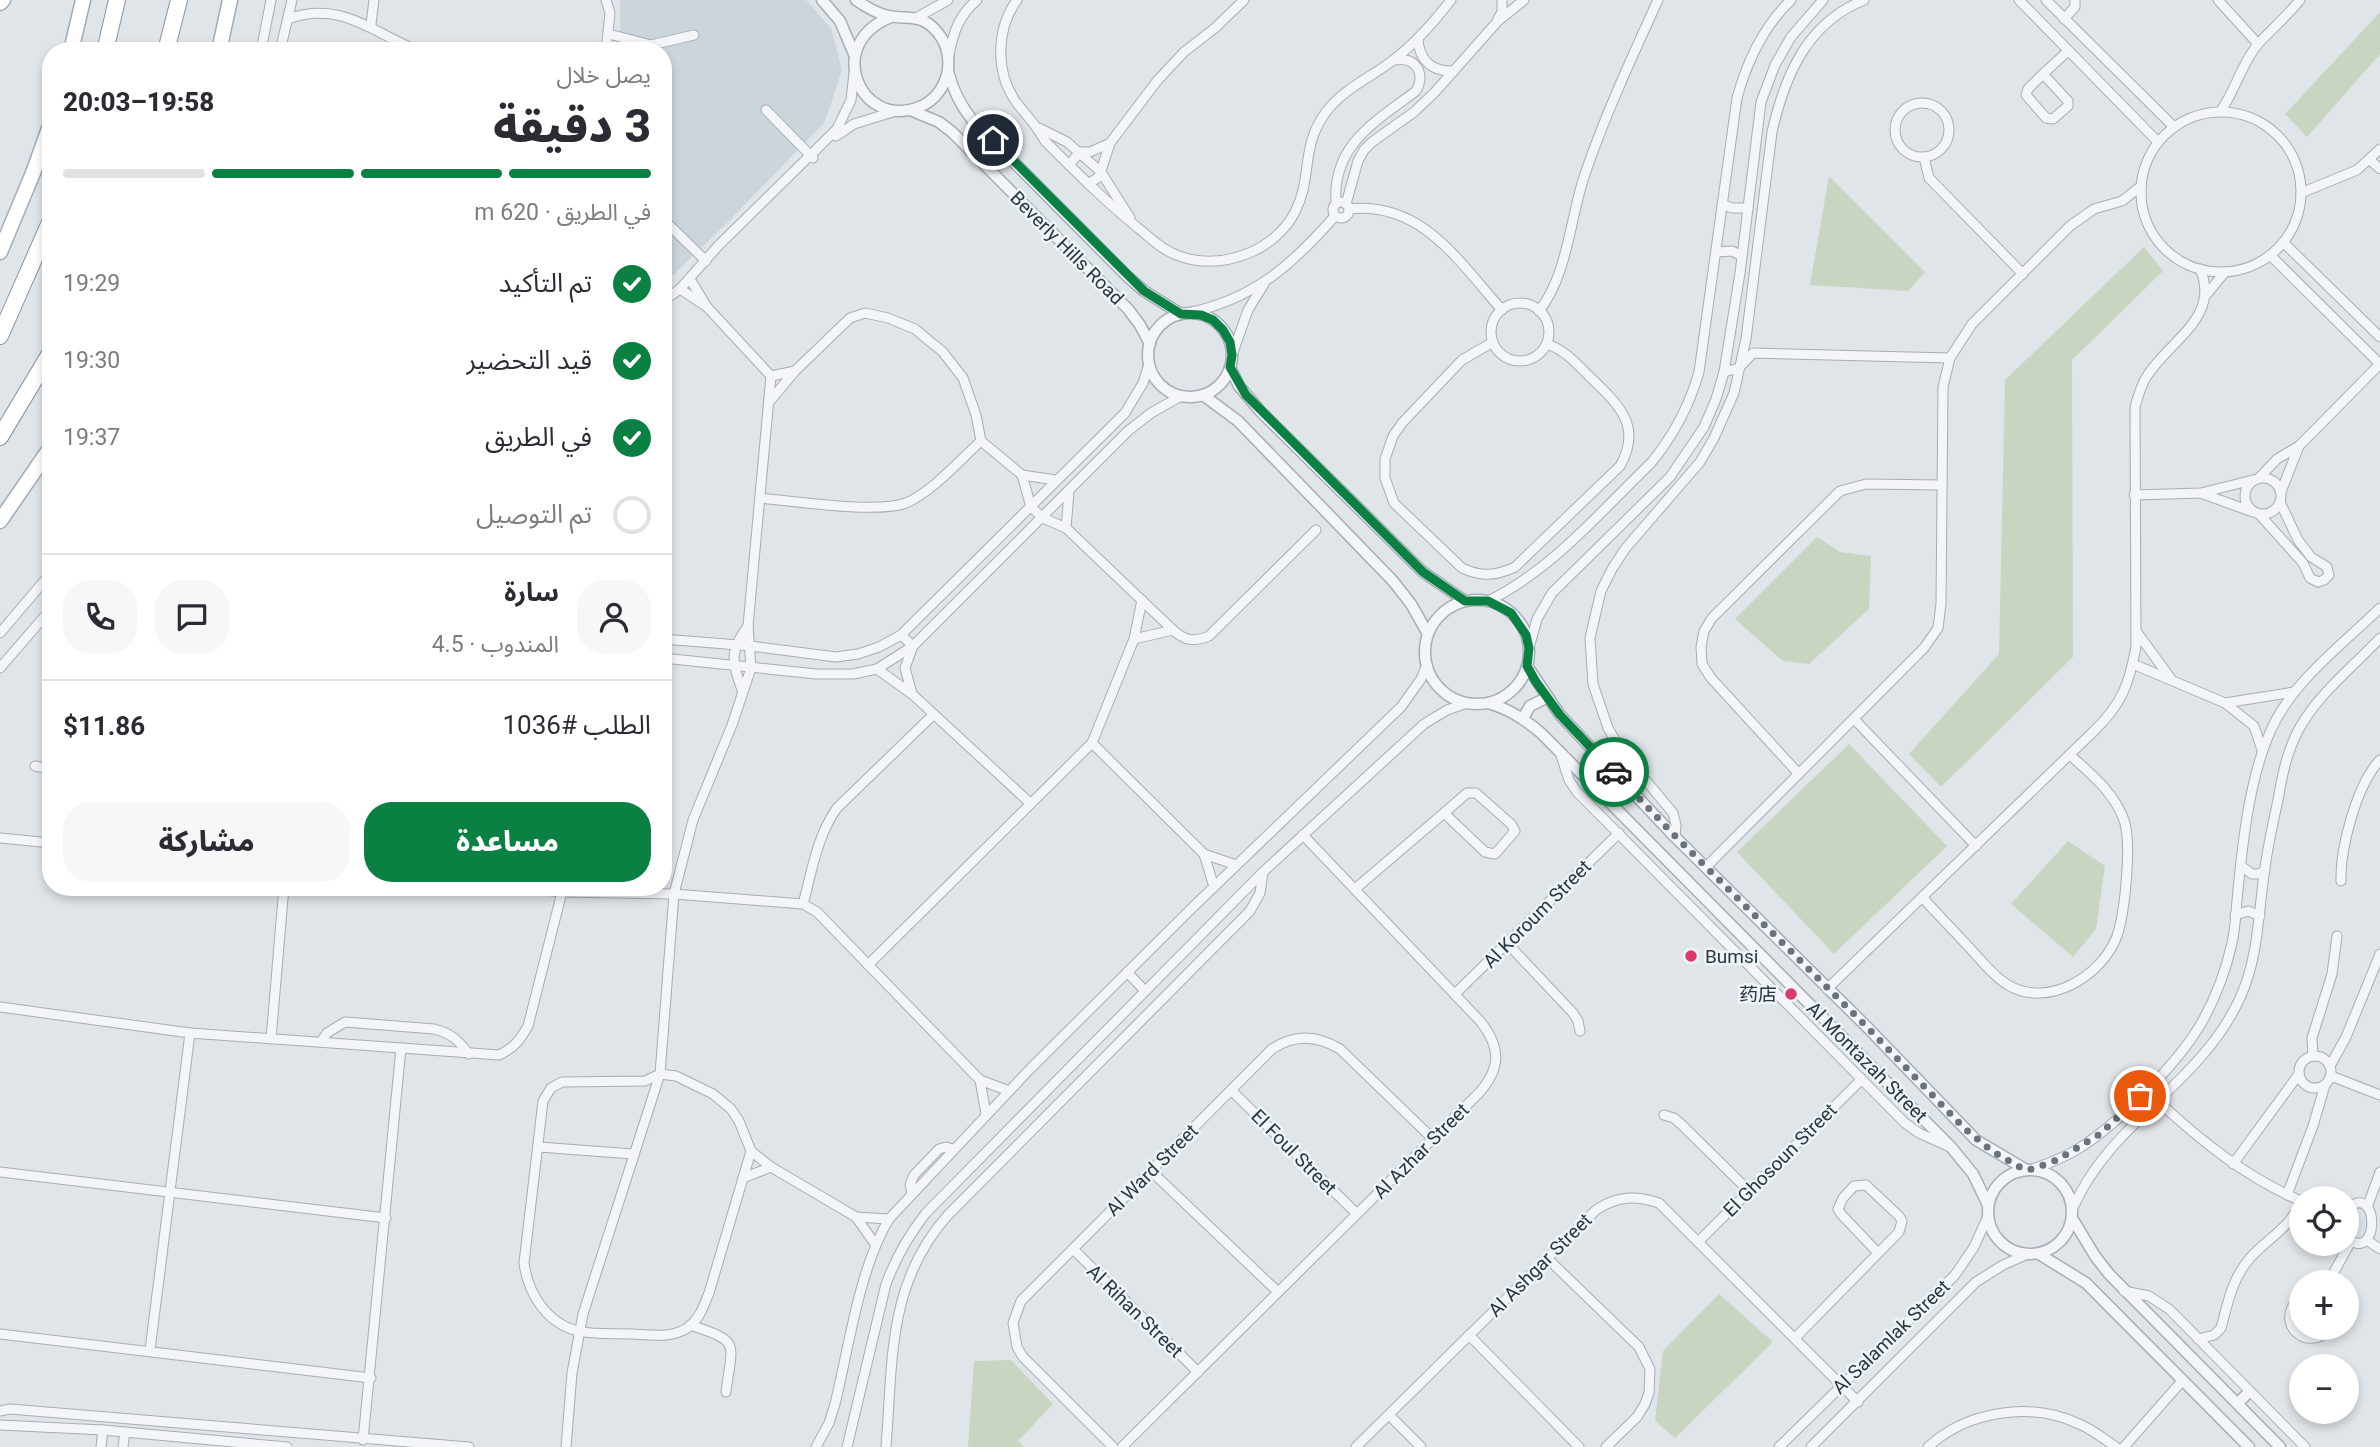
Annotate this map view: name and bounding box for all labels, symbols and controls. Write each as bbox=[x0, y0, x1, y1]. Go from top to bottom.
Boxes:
text: يصل خلال bbox=[556, 62, 651, 89]
text: 19:58–20:03 bbox=[63, 87, 214, 117]
text: 3 دقيقة bbox=[493, 99, 651, 153]
pin bbox=[963, 110, 1023, 170]
icon: home bbox=[974, 121, 1012, 159]
street label: Beverly Hills Road bbox=[1005, 186, 1129, 310]
text: في الطريق · 620 m bbox=[474, 199, 651, 226]
icon: check bbox=[613, 265, 651, 303]
text: تم التأكيد bbox=[499, 268, 592, 298]
text: 19:29 bbox=[63, 270, 120, 297]
icon: check bbox=[613, 342, 651, 380]
text: قيد التحضير bbox=[467, 345, 592, 375]
text: 19:30 bbox=[63, 347, 120, 374]
icon: check bbox=[613, 419, 651, 457]
text: في الطريق bbox=[485, 422, 592, 452]
text: 19:37 bbox=[63, 424, 120, 451]
text: تم التوصيل bbox=[476, 499, 592, 529]
text: سارة bbox=[504, 577, 559, 607]
button: phone bbox=[63, 580, 137, 654]
button: chat bbox=[155, 580, 229, 654]
button: person bbox=[577, 580, 651, 654]
text: المندوب · 4.5 bbox=[432, 631, 559, 658]
text: الطلب #1036 bbox=[502, 710, 651, 740]
text: $11.86 bbox=[63, 711, 145, 741]
courier bbox=[1579, 737, 1649, 807]
icon: car bbox=[1595, 753, 1633, 791]
button: مشاركة bbox=[63, 802, 350, 882]
button: مساعدة bbox=[364, 802, 651, 882]
street label: Al Koroum Street bbox=[1478, 855, 1596, 973]
place label: Bumsi bbox=[1705, 945, 1758, 968]
marker: Bumsi bbox=[1683, 948, 1699, 964]
place label: 药店 bbox=[1739, 983, 1777, 1006]
marker: 药店 bbox=[1783, 986, 1799, 1002]
street label: Al Montazah Street bbox=[1802, 997, 1932, 1127]
pin bbox=[2110, 1066, 2170, 1126]
icon: bag bbox=[2121, 1077, 2159, 1115]
street label: Al Azhar Street bbox=[1368, 1098, 1474, 1204]
street label: El Ghosoun Street bbox=[1719, 1099, 1841, 1221]
street label: El Foul Street bbox=[1247, 1105, 1341, 1199]
street label: Al Ward Street bbox=[1101, 1119, 1203, 1221]
map controls bbox=[2289, 1186, 2359, 1424]
button: locate bbox=[2289, 1186, 2359, 1256]
street label: Al Ashgar Street bbox=[1484, 1209, 1596, 1321]
street label: Al Rihan Street bbox=[1082, 1260, 1188, 1362]
button: + bbox=[2289, 1270, 2359, 1340]
street label: Al Salamlak Street bbox=[1827, 1275, 1955, 1399]
button: − bbox=[2289, 1354, 2359, 1424]

